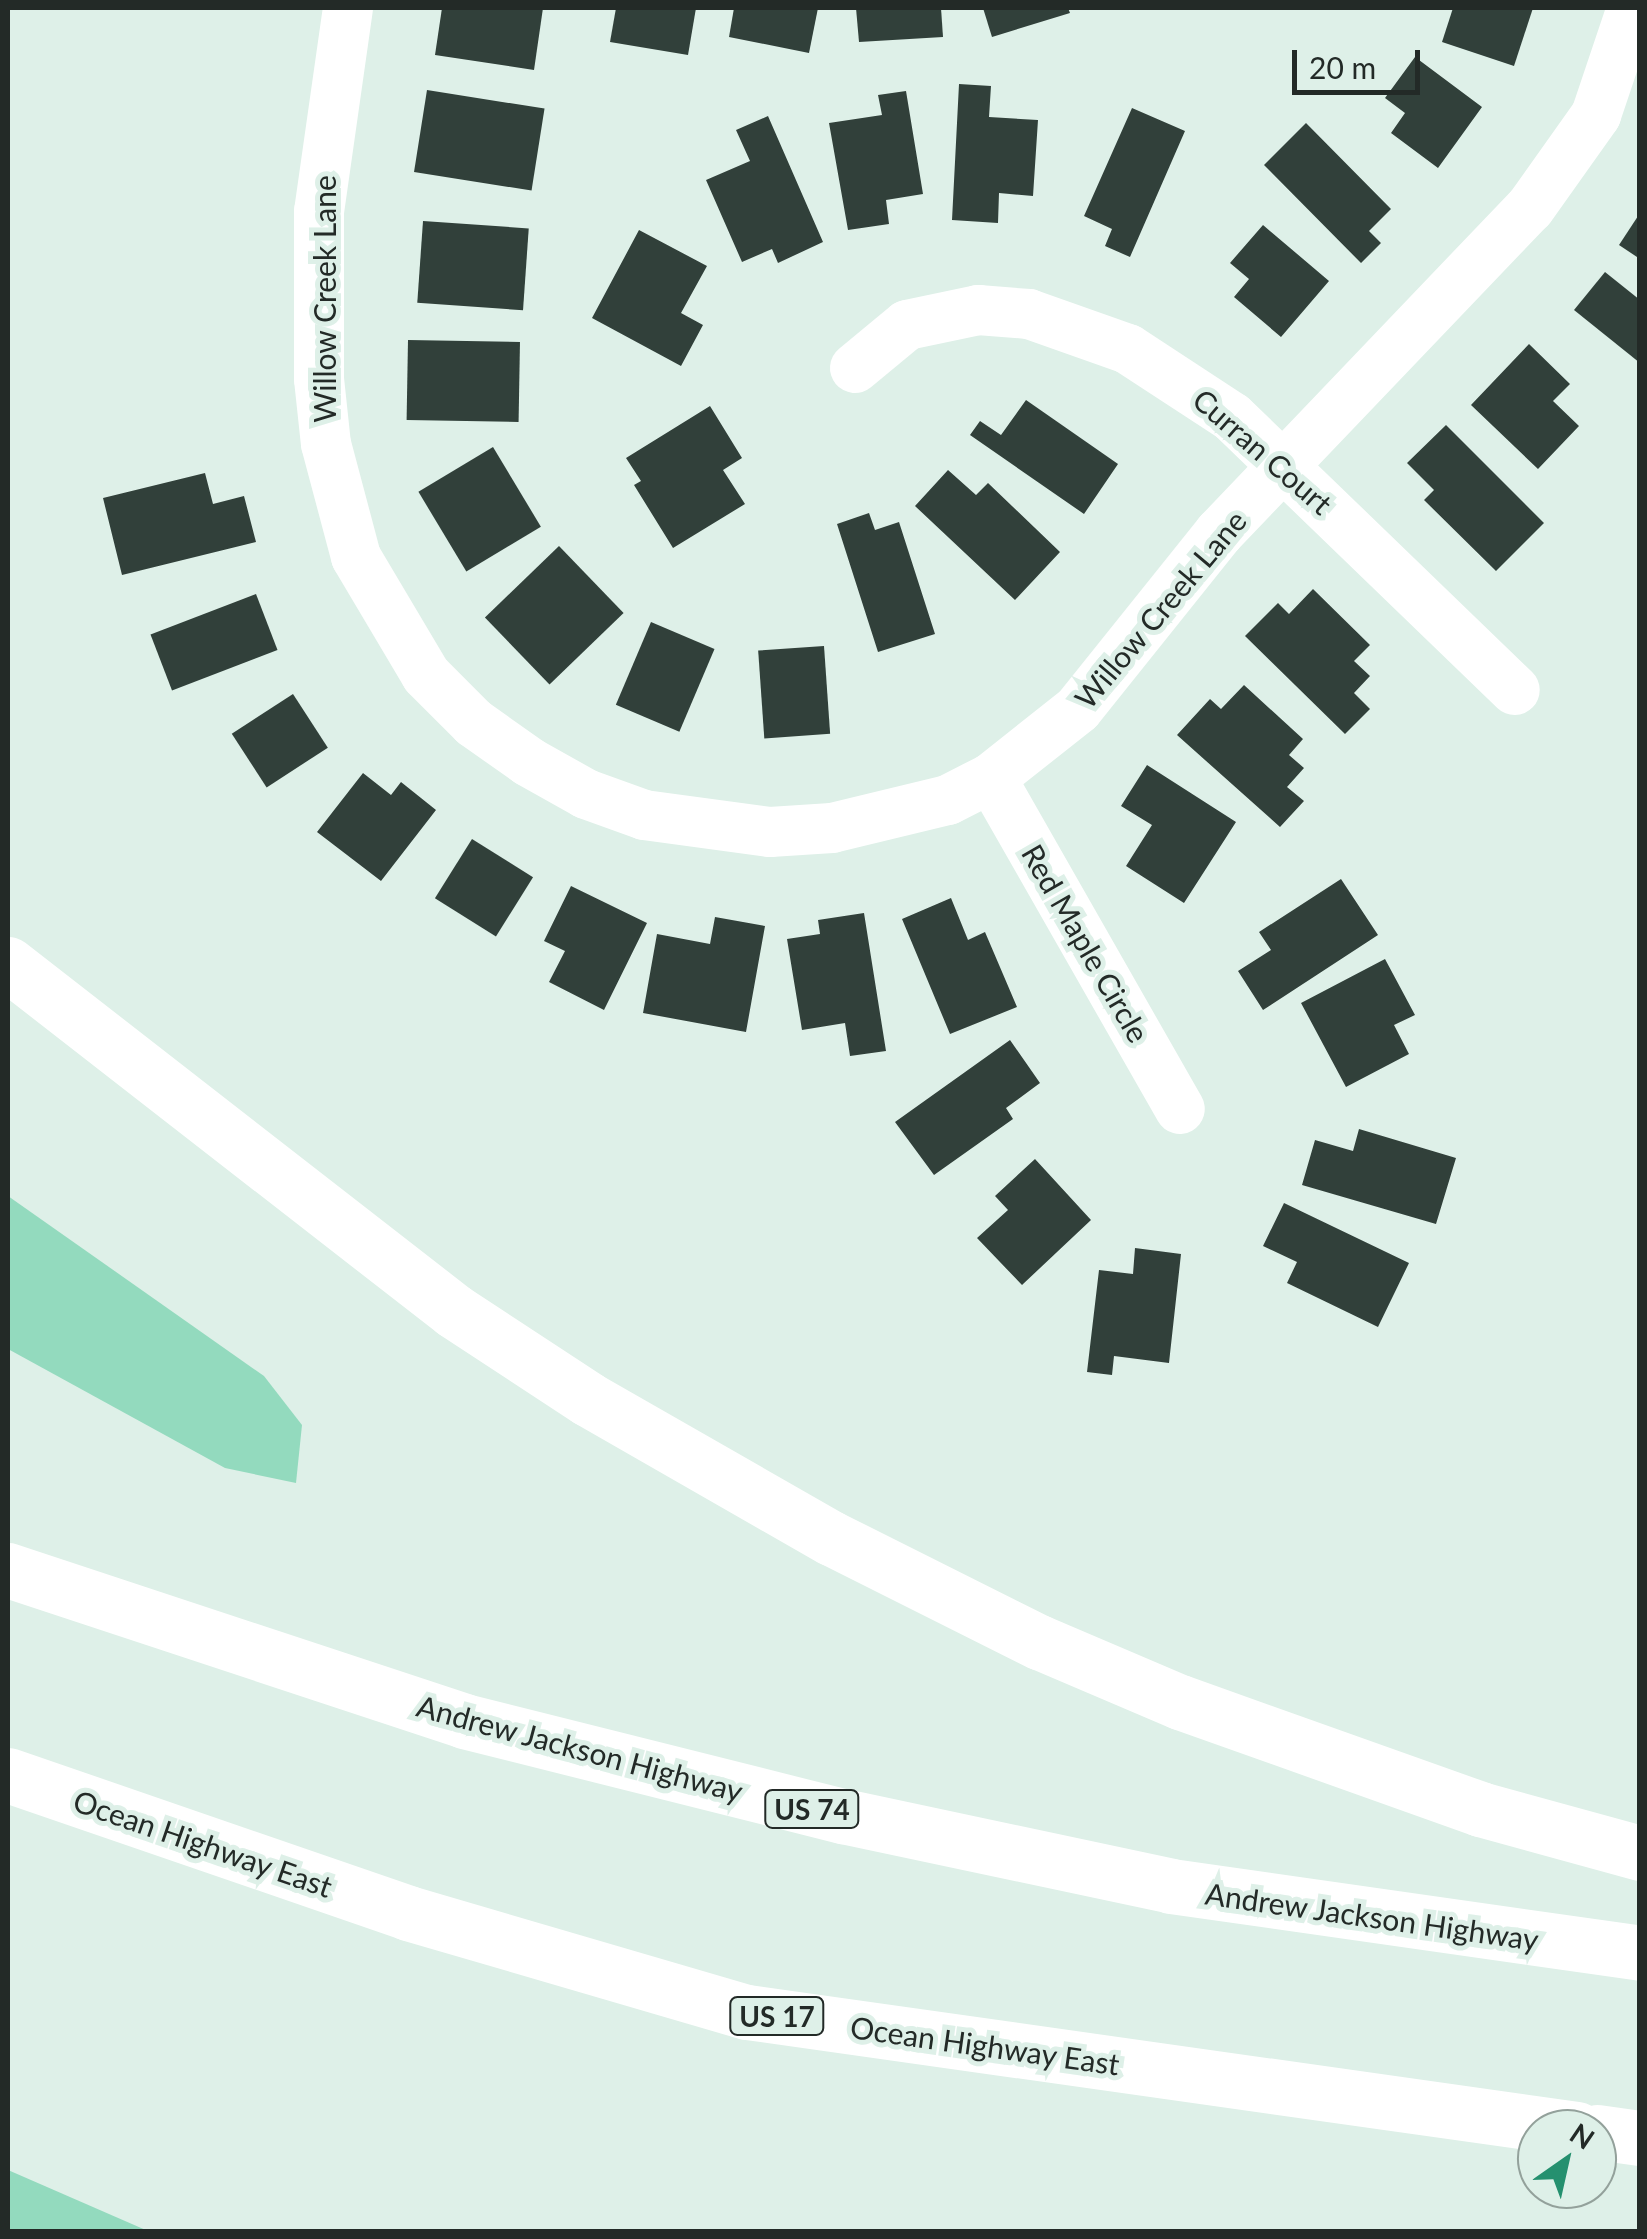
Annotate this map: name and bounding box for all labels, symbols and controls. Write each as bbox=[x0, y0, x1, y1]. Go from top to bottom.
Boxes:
scale bar bbox=[1297, 30, 1424, 92]
text: 20 m bbox=[1309, 49, 1376, 85]
street label: Willow Creek Lane bbox=[306, 175, 342, 423]
street label: Curran Court bbox=[1186, 381, 1340, 521]
street label: Willow Creek Lane bbox=[1066, 502, 1254, 716]
street label: Red Maple Circle bbox=[1015, 838, 1157, 1048]
street label: Andrew Jackson Highway bbox=[412, 1687, 748, 1809]
street label: Ocean Highway East bbox=[69, 1782, 337, 1904]
road number: US 74 bbox=[762, 1786, 862, 1832]
street label: Andrew Jackson Highway bbox=[1202, 1875, 1542, 1957]
road number: US 17 bbox=[727, 1993, 827, 2039]
street label: Ocean Highway East bbox=[848, 2008, 1122, 2082]
north arrow bbox=[1517, 2109, 1617, 2209]
text: N bbox=[1564, 2116, 1601, 2156]

